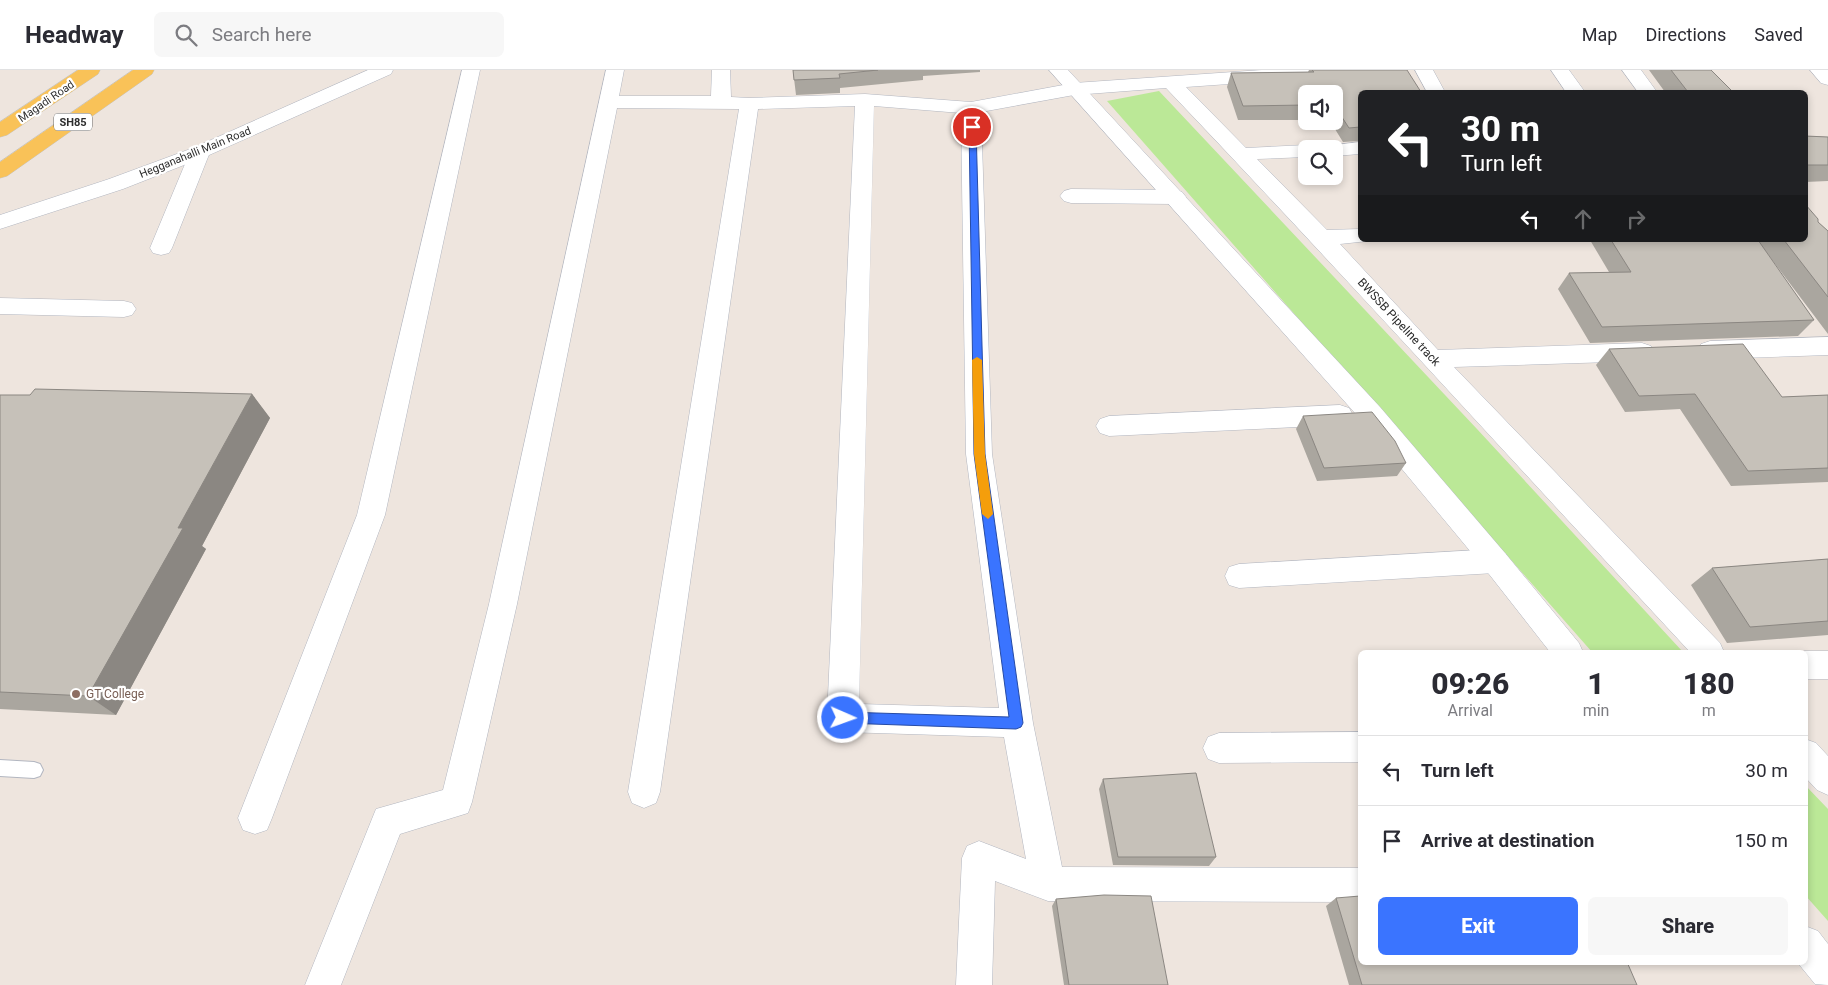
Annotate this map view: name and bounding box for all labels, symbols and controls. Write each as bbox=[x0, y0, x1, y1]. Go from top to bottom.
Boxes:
search box bbox=[154, 12, 504, 57]
text: Headway bbox=[25, 21, 124, 49]
icon: search bbox=[172, 21, 200, 49]
text: Search here bbox=[212, 23, 312, 46]
text: Map bbox=[1582, 24, 1617, 45]
text: Directions bbox=[1645, 24, 1726, 45]
text: Saved bbox=[1754, 24, 1803, 45]
street label: Magadi Road bbox=[16, 78, 77, 125]
map controls bbox=[1298, 85, 1343, 185]
button: sound bbox=[1298, 85, 1343, 130]
pin bbox=[951, 106, 993, 148]
text: 30 m bbox=[1461, 109, 1540, 150]
icon: left bbox=[1378, 110, 1443, 175]
icon: arrive bbox=[958, 113, 986, 141]
road number: SH85 bbox=[54, 114, 92, 131]
street label: Hegganahalli Main Road bbox=[137, 124, 253, 181]
button: search bbox=[1298, 140, 1343, 185]
text: Turn left bbox=[1461, 151, 1542, 176]
icon: left bbox=[1516, 205, 1544, 233]
icon: ahead bbox=[1569, 205, 1597, 233]
icon: right bbox=[1622, 205, 1650, 233]
street label: BWSSB Pipeline track bbox=[1355, 275, 1444, 369]
text: 09:26 bbox=[1431, 666, 1509, 701]
text: 1 bbox=[1587, 666, 1605, 701]
text: 180 bbox=[1683, 666, 1735, 701]
place label: GT College bbox=[86, 687, 144, 701]
marker: GT College bbox=[70, 688, 82, 700]
position arrow bbox=[816, 691, 868, 743]
text: Arrival bbox=[1448, 701, 1493, 720]
text: min bbox=[1583, 701, 1609, 720]
text: m bbox=[1702, 701, 1716, 720]
icon: left bbox=[1378, 757, 1406, 785]
text: Turn left bbox=[1421, 759, 1494, 782]
text: 30 m bbox=[1745, 759, 1788, 782]
icon: arrive bbox=[1378, 827, 1406, 855]
text: Arrive at destination bbox=[1421, 829, 1594, 852]
text: 150 m bbox=[1735, 829, 1788, 852]
button: Exit bbox=[1378, 897, 1578, 955]
button: Share bbox=[1588, 897, 1788, 955]

